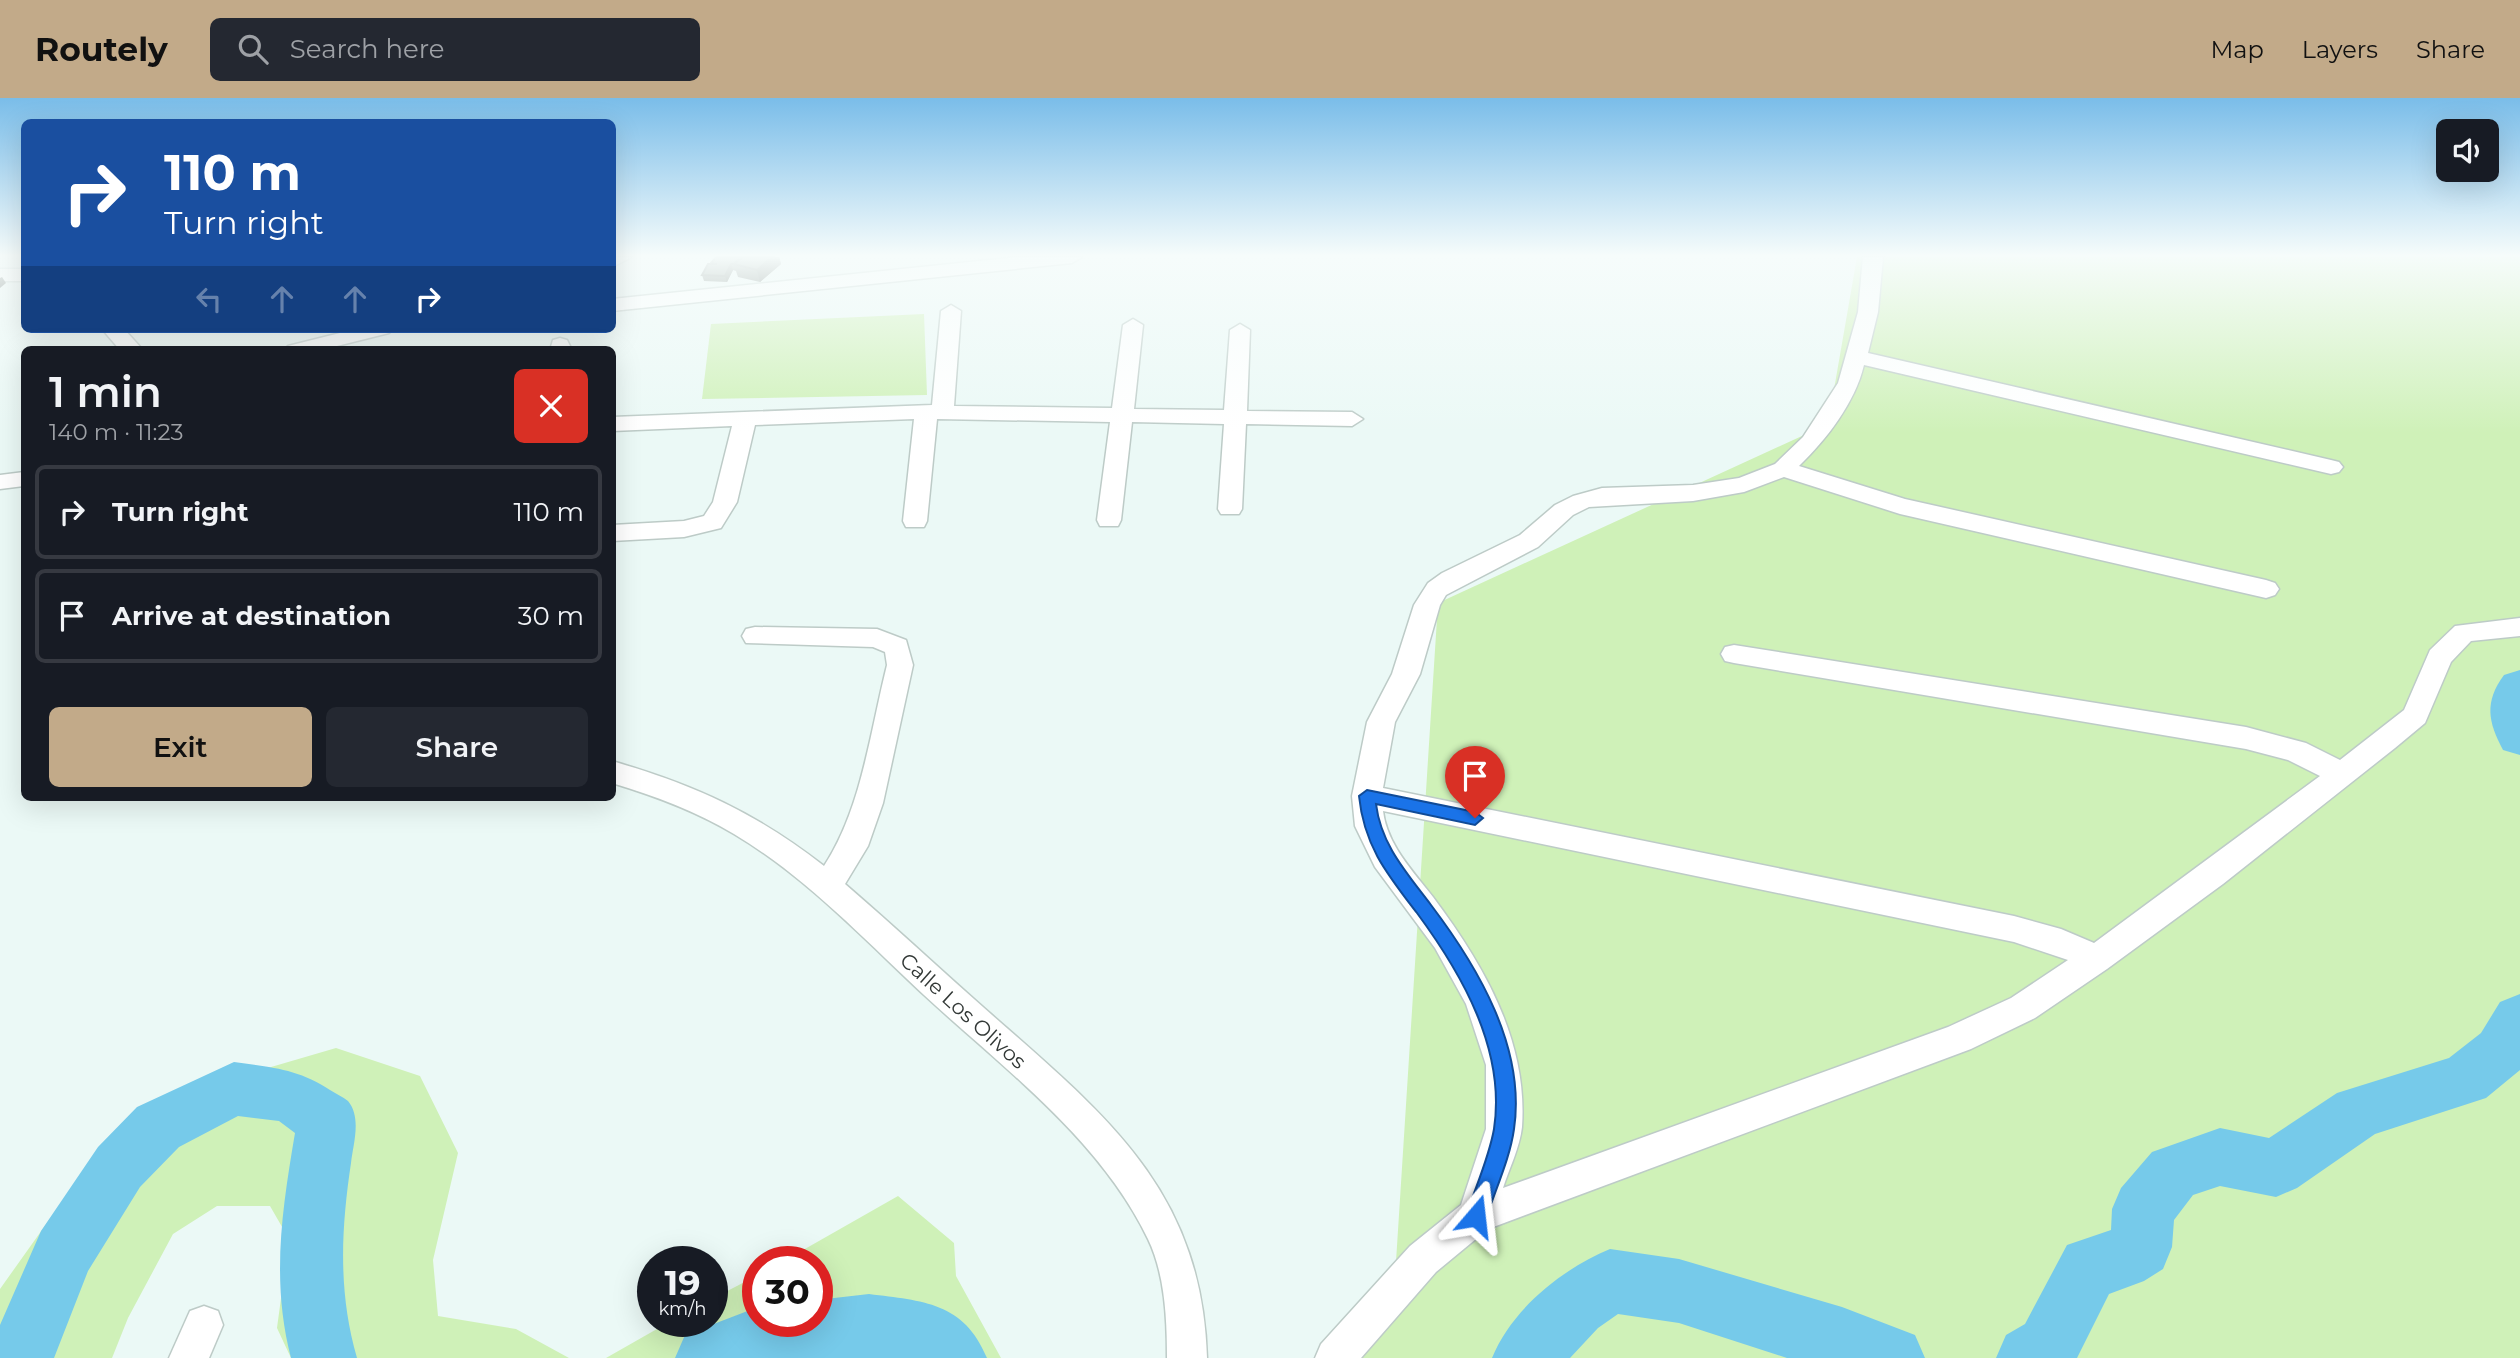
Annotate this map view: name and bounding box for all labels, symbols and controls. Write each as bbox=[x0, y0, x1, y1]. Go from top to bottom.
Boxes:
search box bbox=[210, 18, 700, 81]
text: Routely bbox=[35, 29, 168, 69]
icon: search bbox=[234, 30, 272, 68]
text: Search here bbox=[290, 33, 445, 65]
text: Map bbox=[2210, 35, 2264, 64]
text: Layers bbox=[2302, 35, 2378, 64]
text: Share bbox=[2416, 35, 2485, 64]
map controls bbox=[2436, 119, 2499, 182]
button: sound bbox=[2436, 119, 2499, 182]
text: 110 m bbox=[164, 143, 301, 202]
icon: right bbox=[49, 147, 140, 238]
text: Turn right bbox=[164, 203, 324, 242]
icon: left bbox=[190, 280, 228, 318]
icon: ahead bbox=[263, 280, 301, 318]
icon: ahead bbox=[336, 280, 374, 318]
icon: right bbox=[409, 280, 447, 318]
text: 1 min bbox=[49, 366, 162, 418]
button: close bbox=[514, 369, 588, 443]
text: 140 m · 11:23 bbox=[49, 418, 184, 446]
icon: right bbox=[53, 493, 91, 531]
text: Turn right bbox=[112, 496, 248, 528]
text: 110 m bbox=[514, 496, 584, 528]
icon: arrive bbox=[53, 597, 91, 635]
text: Arrive at destination bbox=[112, 600, 391, 632]
text: 30 m bbox=[518, 600, 584, 632]
button: Exit bbox=[49, 707, 312, 787]
button: Share bbox=[326, 707, 588, 787]
pin bbox=[1445, 746, 1505, 818]
icon: arrive bbox=[1456, 757, 1494, 795]
street label: Calle Los Olivos bbox=[895, 947, 1032, 1074]
position arrow bbox=[1439, 1179, 1513, 1253]
speed limit sign: 30 bbox=[742, 1246, 833, 1337]
text: 19 bbox=[664, 1261, 701, 1304]
text: km/h bbox=[658, 1298, 707, 1320]

